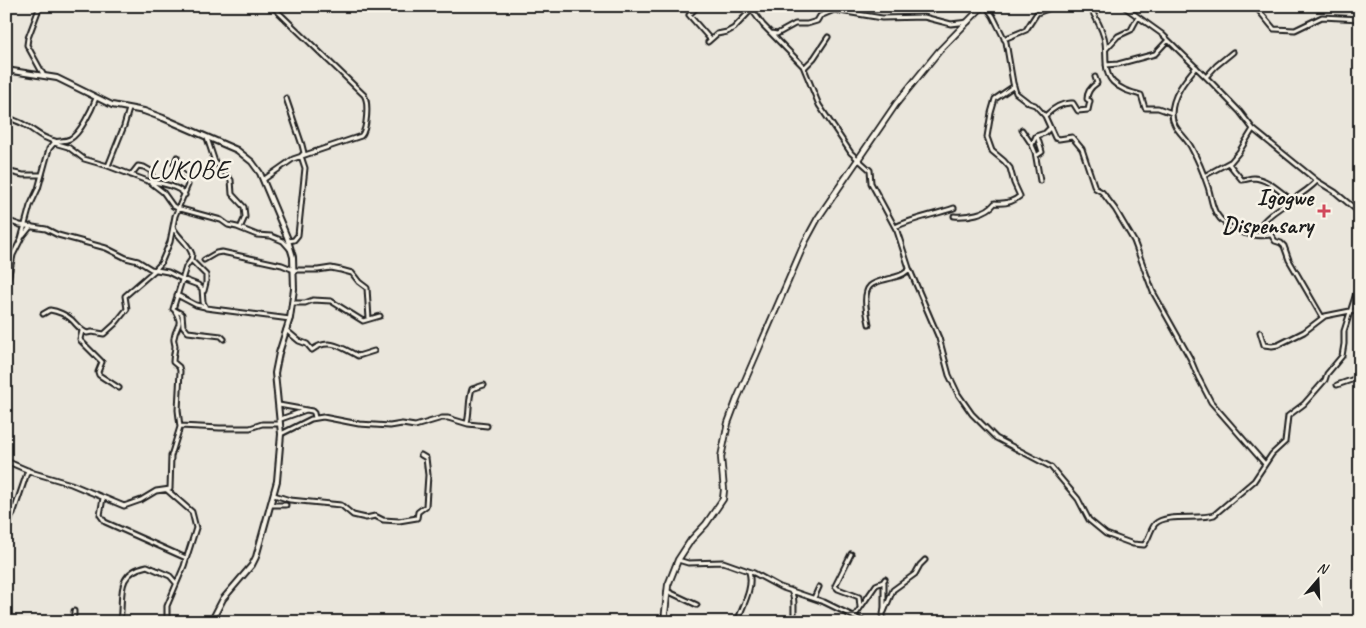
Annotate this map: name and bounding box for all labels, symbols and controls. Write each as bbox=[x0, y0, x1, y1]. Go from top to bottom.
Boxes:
district label: LUKOBE bbox=[148, 153, 232, 186]
place label: Igogwe Dispensary bbox=[1222, 182, 1316, 240]
marker: Igogwe Dispensary bbox=[1317, 204, 1331, 218]
north arrow bbox=[1294, 556, 1344, 606]
text: N bbox=[1315, 559, 1331, 578]

